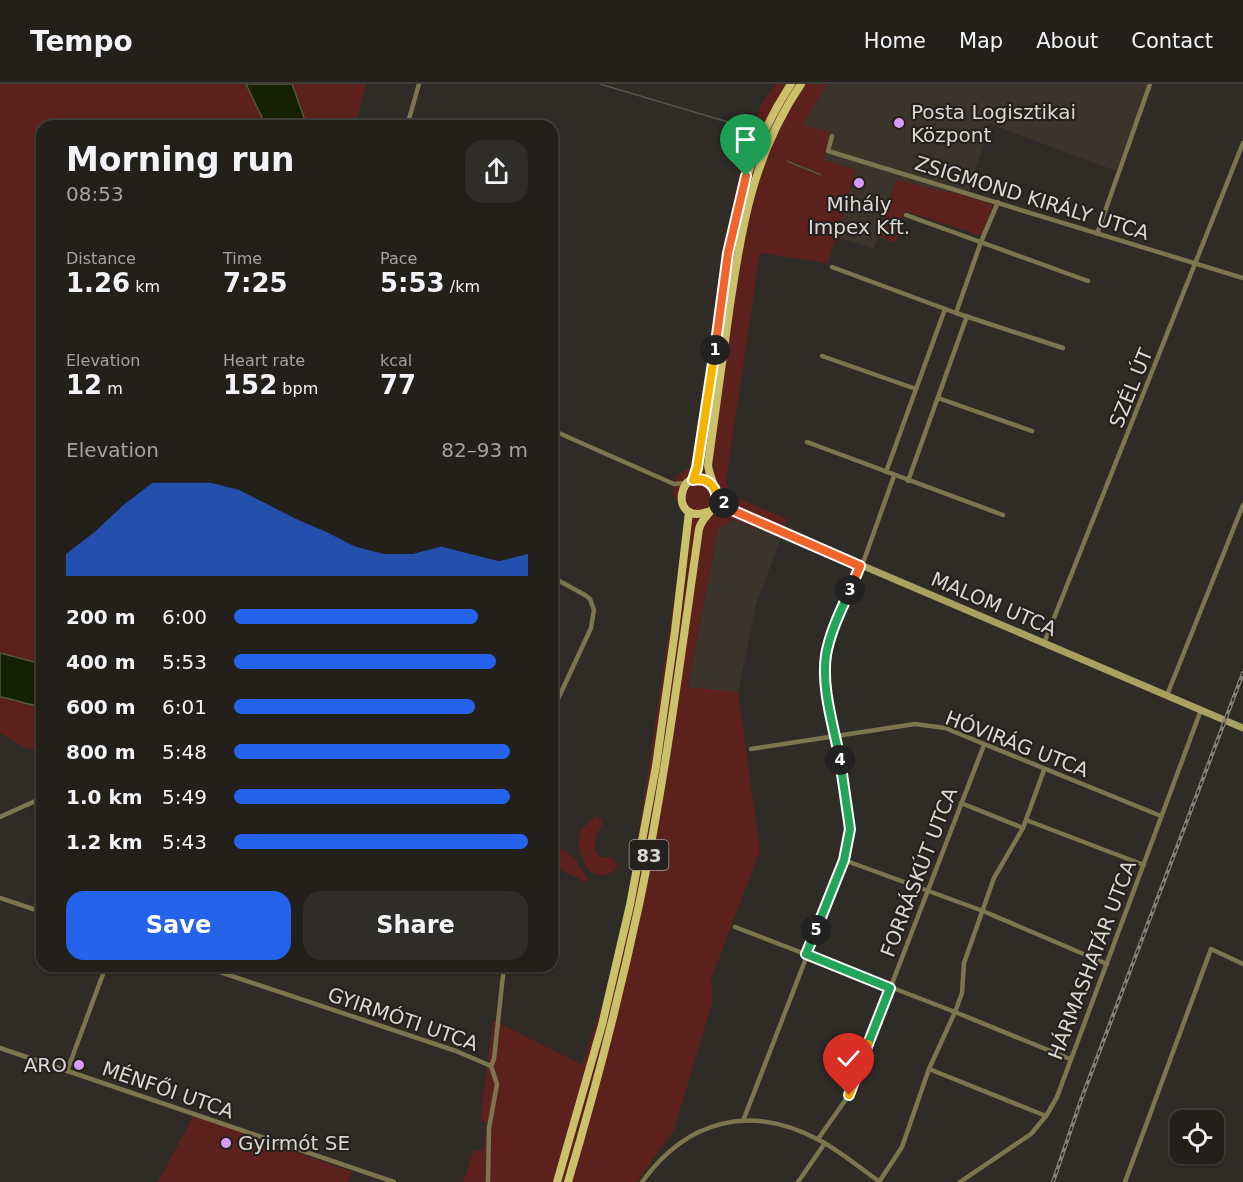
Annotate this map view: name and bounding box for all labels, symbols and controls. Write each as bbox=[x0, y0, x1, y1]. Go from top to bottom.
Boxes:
text: Tempo bbox=[30, 25, 133, 58]
text: Home bbox=[864, 29, 926, 53]
text: Map bbox=[959, 29, 1003, 53]
text: About bbox=[1036, 29, 1098, 53]
text: Contact bbox=[1131, 29, 1213, 53]
place label: Posta Logisztikai Központ bbox=[911, 100, 1076, 147]
pin bbox=[720, 114, 771, 176]
marker: Posta Logisztikai Központ bbox=[892, 116, 906, 130]
icon: arrive bbox=[729, 123, 762, 156]
text: Morning run bbox=[66, 140, 294, 179]
button: share bbox=[465, 140, 528, 203]
street label: ZSIGMOND KIRÁLY UTCA bbox=[912, 151, 1152, 245]
marker: Mihály Impex Kft. bbox=[852, 176, 866, 190]
text: 08:53 bbox=[66, 182, 124, 206]
place label: Mihály Impex Kft. bbox=[808, 192, 910, 239]
text: Distance bbox=[66, 249, 136, 268]
text: Time bbox=[223, 249, 262, 268]
text: Pace bbox=[380, 249, 417, 268]
text: 1.26 bbox=[66, 268, 130, 298]
text: 7:25 bbox=[223, 268, 288, 298]
text: 5:53 bbox=[380, 268, 445, 298]
text: km bbox=[130, 277, 160, 296]
text: /km bbox=[445, 277, 480, 296]
pin: 1 bbox=[700, 335, 730, 365]
text: 1 bbox=[709, 340, 721, 359]
street label: SZÉL ÚT bbox=[1104, 344, 1158, 431]
text: Elevation bbox=[66, 351, 140, 370]
text: Heart rate bbox=[223, 351, 305, 370]
text: kcal bbox=[380, 351, 412, 370]
text: 12 bbox=[66, 370, 102, 400]
text: 152 bbox=[223, 370, 277, 400]
text: 77 bbox=[380, 370, 416, 400]
text: m bbox=[102, 379, 123, 398]
text: bpm bbox=[277, 379, 318, 398]
text: Elevation bbox=[66, 438, 159, 462]
text: 82–93 m bbox=[441, 438, 528, 462]
pin: 2 bbox=[709, 488, 739, 518]
text: 2 bbox=[718, 493, 730, 512]
street label: MALOM UTCA bbox=[928, 567, 1061, 641]
pin: 3 bbox=[835, 575, 865, 605]
text: 3 bbox=[844, 580, 856, 599]
text: 200 m bbox=[66, 605, 136, 629]
text: 6:00 bbox=[162, 605, 207, 629]
text: 400 m bbox=[66, 650, 136, 674]
text: 5:53 bbox=[162, 650, 207, 674]
text: 600 m bbox=[66, 695, 136, 719]
text: 6:01 bbox=[162, 695, 207, 719]
street label: HÓVIRÁG UTCA bbox=[942, 706, 1092, 782]
text: 800 m bbox=[66, 740, 136, 764]
text: 5:48 bbox=[162, 740, 207, 764]
pin: 4 bbox=[825, 745, 855, 775]
text: 4 bbox=[834, 750, 846, 769]
street label: FORRÁSKÚT UTCA bbox=[876, 784, 963, 960]
text: 1.0 km bbox=[66, 785, 143, 809]
text: 5:49 bbox=[162, 785, 207, 809]
text: 1.2 km bbox=[66, 830, 143, 854]
text: 5:43 bbox=[162, 830, 207, 854]
road number: 83 bbox=[630, 840, 668, 870]
street label: HÁRMASHATÁR UTCA bbox=[1043, 857, 1141, 1063]
button: Save bbox=[66, 891, 291, 960]
button: Share bbox=[303, 891, 528, 960]
pin: 5 bbox=[801, 915, 831, 945]
text: 5 bbox=[810, 920, 822, 939]
street label: GYIRMÓTI UTCA bbox=[325, 982, 482, 1056]
pin bbox=[823, 1033, 874, 1095]
icon: check bbox=[832, 1042, 865, 1075]
place label: ARO bbox=[24, 1053, 67, 1077]
street label: MÉNFŐI UTCA bbox=[99, 1056, 237, 1124]
marker: ARO bbox=[72, 1058, 86, 1072]
map controls bbox=[1170, 1110, 1224, 1164]
button: locate bbox=[1170, 1110, 1224, 1164]
place label: Gyirmót SE bbox=[238, 1131, 350, 1155]
marker: Gyirmót SE bbox=[219, 1136, 233, 1150]

